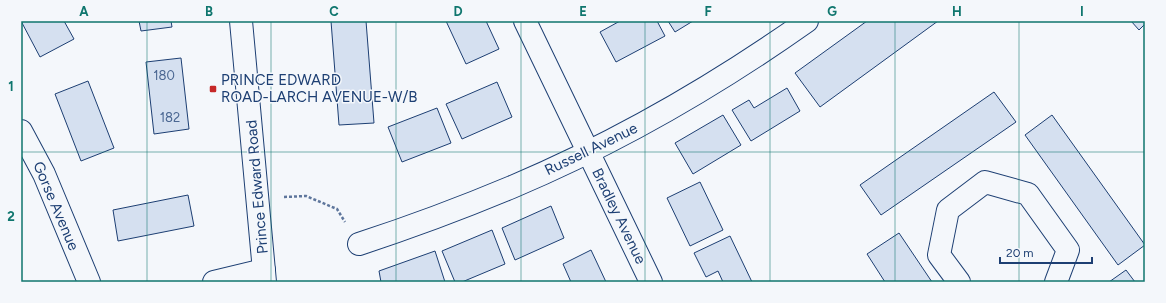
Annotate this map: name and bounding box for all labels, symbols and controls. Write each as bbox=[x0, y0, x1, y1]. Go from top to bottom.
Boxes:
text: A bbox=[79, 4, 89, 19]
text: B bbox=[205, 4, 213, 19]
text: C bbox=[329, 4, 339, 19]
text: D bbox=[453, 4, 463, 19]
text: E bbox=[579, 4, 587, 19]
text: F bbox=[704, 4, 712, 19]
text: G bbox=[827, 4, 837, 19]
text: H bbox=[952, 4, 962, 19]
text: I bbox=[1080, 4, 1084, 19]
house number: 180 bbox=[153, 68, 175, 83]
place label: PRINCE EDWARD ROAD-LARCH AVENUE-W/B bbox=[221, 71, 417, 106]
text: 1 bbox=[8, 79, 14, 94]
marker: PRINCE EDWARD ROAD-LARCH AVENUE-W/B bbox=[208, 84, 218, 94]
house number: 182 bbox=[160, 110, 180, 125]
street label: Prince Edward Road bbox=[242, 119, 272, 255]
street label: Russell Avenue bbox=[542, 119, 640, 179]
street label: Gorse Avenue bbox=[29, 159, 83, 253]
street label: Bradley Avenue bbox=[588, 165, 650, 267]
text: 2 bbox=[7, 209, 15, 224]
scale bar bbox=[1000, 239, 1092, 265]
text: 20 m bbox=[1006, 246, 1034, 260]

